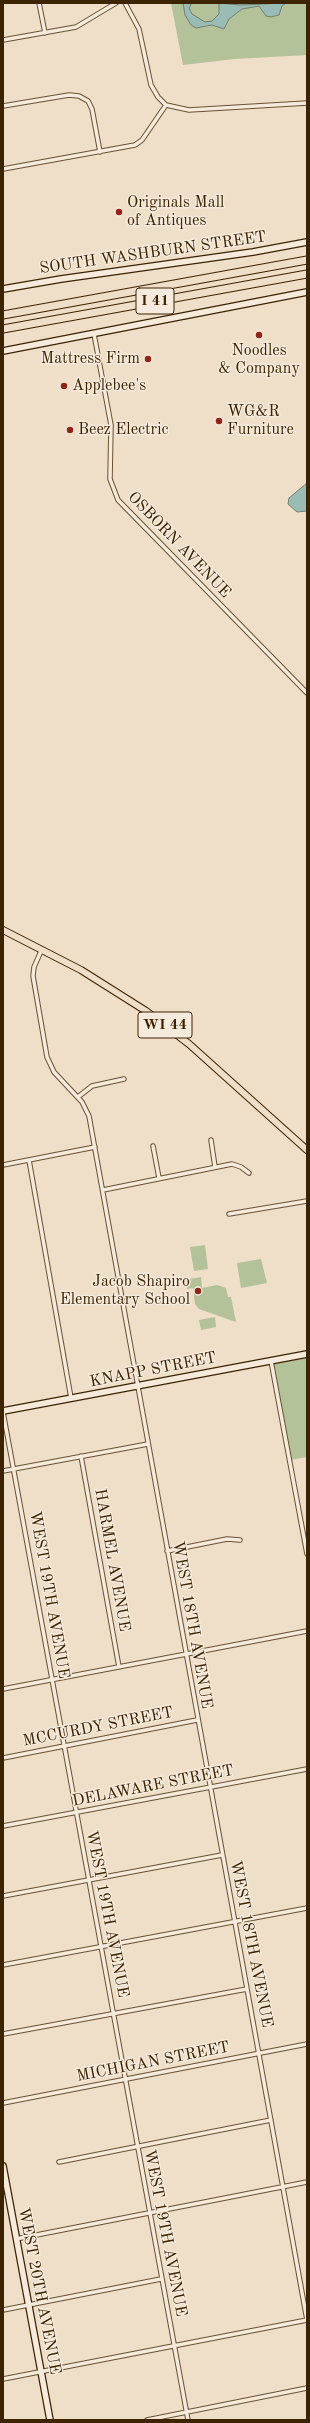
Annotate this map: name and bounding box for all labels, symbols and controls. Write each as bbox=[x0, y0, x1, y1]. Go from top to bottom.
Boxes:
place label: Originals Mall of Antiques bbox=[127, 193, 224, 231]
marker: Originals Mall of Antiques bbox=[114, 207, 124, 217]
street label: SOUTH WASHBURN STREET bbox=[38, 228, 268, 278]
road number: I 41 bbox=[136, 288, 174, 314]
marker: Noodles & Company bbox=[254, 330, 264, 340]
place label: Noodles & Company bbox=[218, 341, 300, 379]
place label: Mattress Firm bbox=[41, 349, 140, 369]
marker: Mattress Firm bbox=[143, 354, 153, 364]
place label: Applebee's bbox=[72, 376, 146, 396]
marker: Applebee's bbox=[59, 381, 69, 391]
place label: WG&R Furniture bbox=[227, 402, 294, 440]
marker: WG&R Furniture bbox=[214, 416, 224, 426]
place label: Beez Electric bbox=[78, 420, 168, 440]
marker: Beez Electric bbox=[65, 425, 75, 435]
street label: OSBORN AVENUE bbox=[123, 488, 235, 602]
road number: WI 44 bbox=[138, 1012, 192, 1038]
place label: Jacob Shapiro Elementary School bbox=[60, 1272, 190, 1310]
marker: Jacob Shapiro Elementary School bbox=[193, 1286, 203, 1296]
street label: KNAPP STREET bbox=[88, 1348, 218, 1392]
street label: HARMEL AVENUE bbox=[90, 1487, 134, 1633]
street label: WEST 19TH AVENUE bbox=[25, 1510, 73, 1680]
street label: WEST 18TH AVENUE bbox=[168, 1540, 216, 1710]
street label: MCCURDY STREET bbox=[21, 1703, 175, 1751]
street label: DELAWARE STREET bbox=[71, 1761, 235, 1811]
street label: WEST 19TH AVENUE bbox=[81, 1829, 133, 1999]
street label: WEST 18TH AVENUE bbox=[225, 1859, 277, 2029]
street label: MICHIGAN STREET bbox=[75, 2038, 231, 2086]
street label: WEST 19TH AVENUE bbox=[139, 2148, 191, 2318]
street label: WEST 20TH AVENUE bbox=[13, 2206, 65, 2376]

